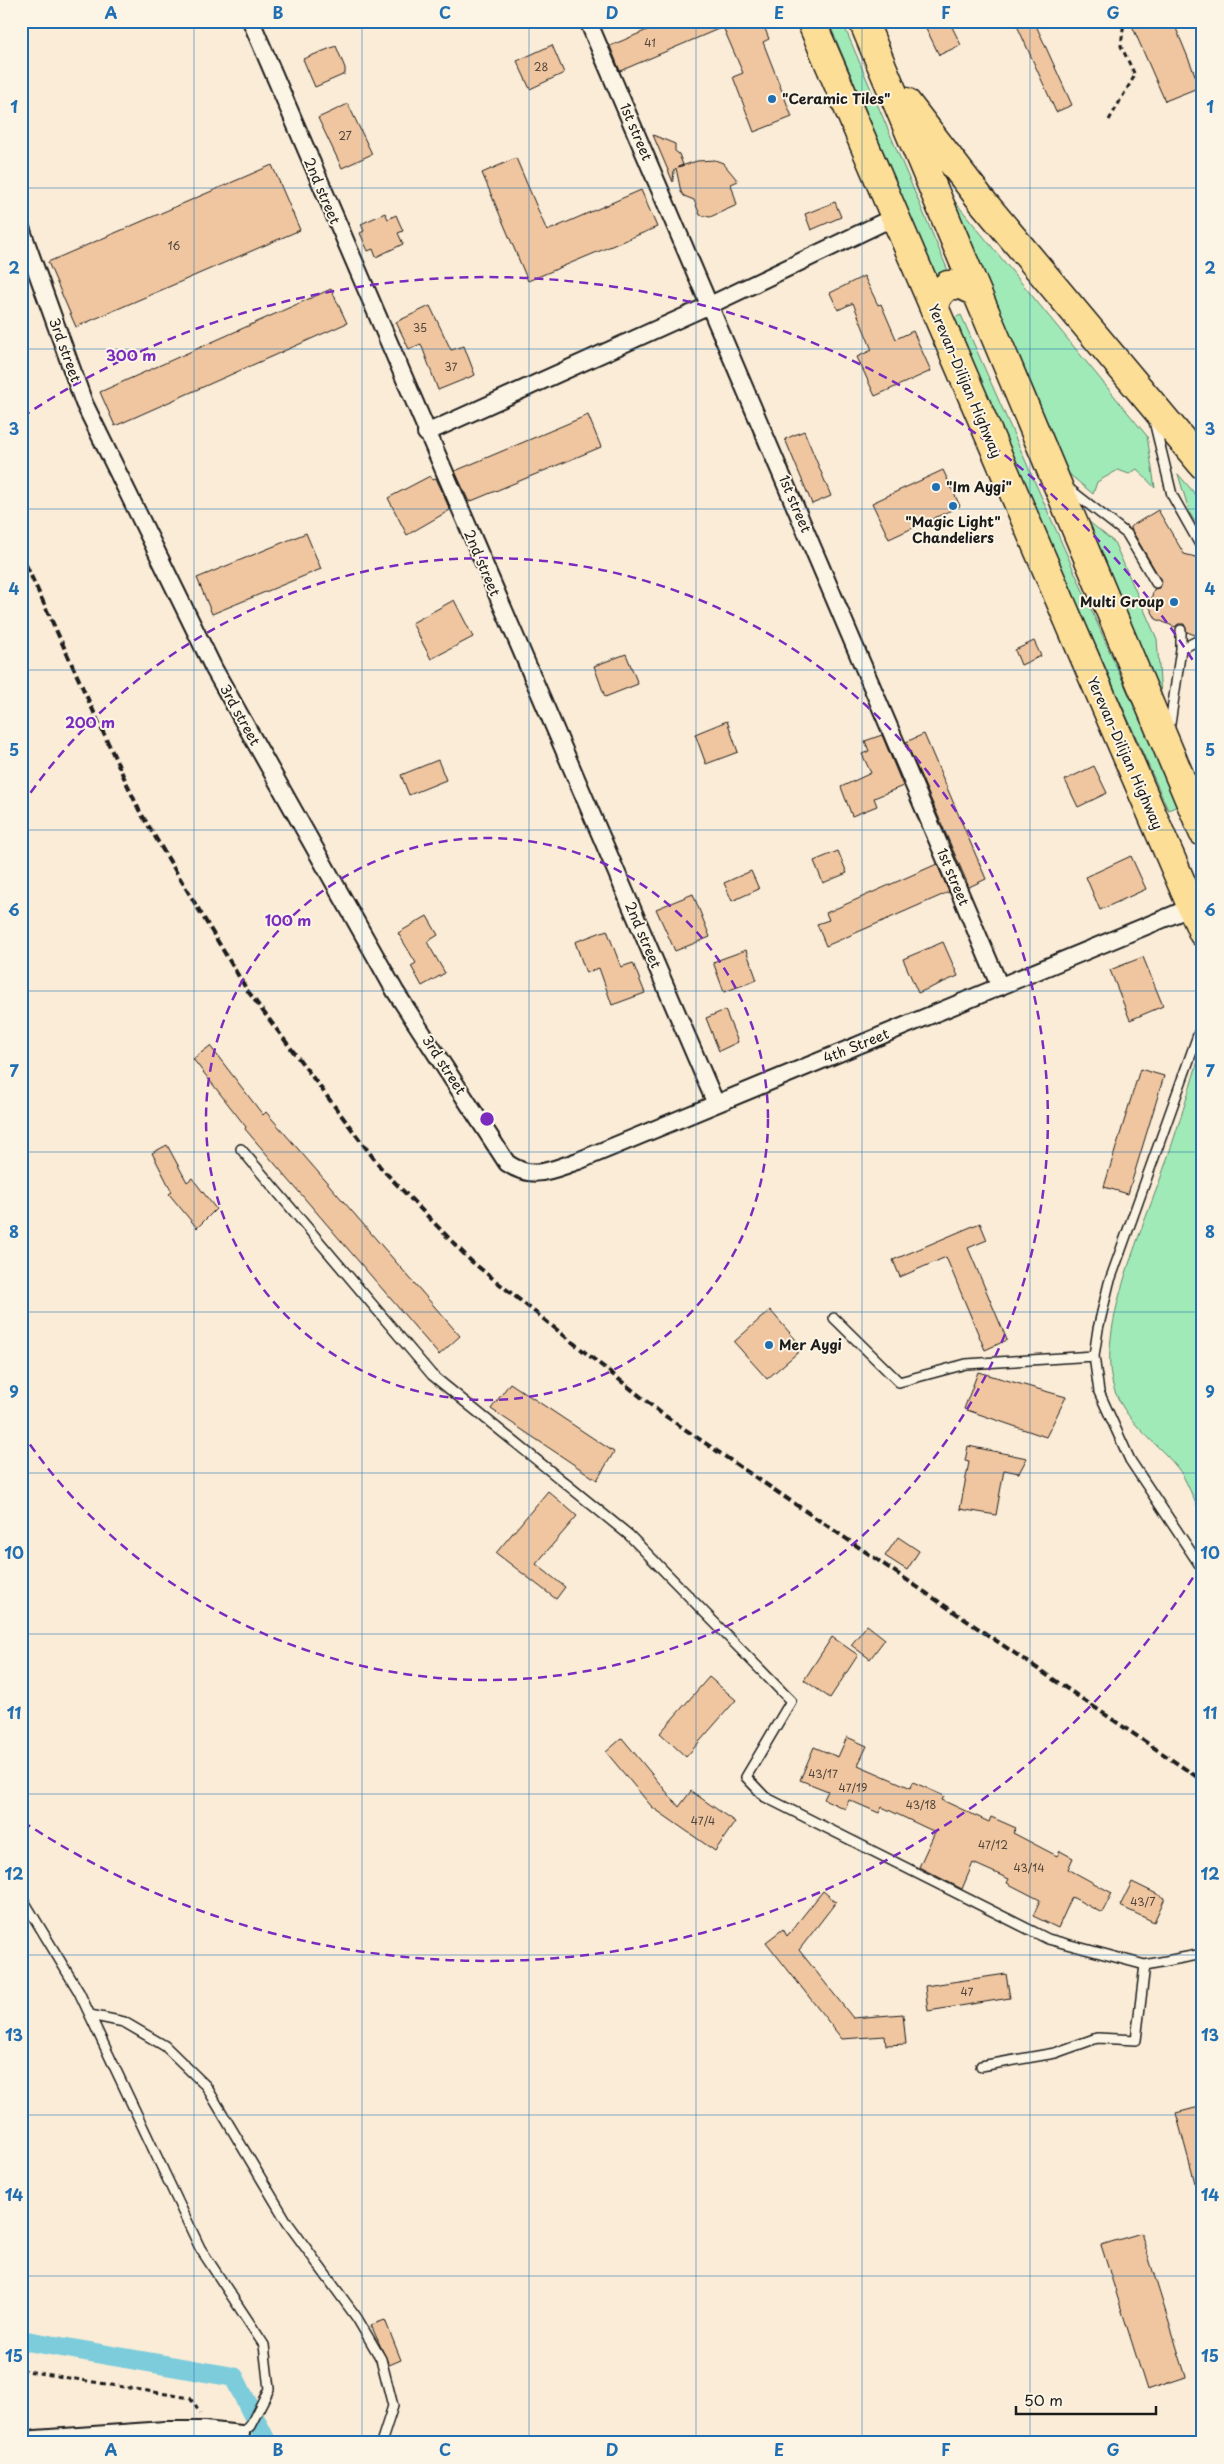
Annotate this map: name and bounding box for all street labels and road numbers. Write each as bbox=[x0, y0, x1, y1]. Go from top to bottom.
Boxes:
street label: 1st street bbox=[615, 100, 658, 164]
street label: 2nd street bbox=[299, 154, 346, 228]
street label: Yerevan-Dilijan Highway bbox=[923, 301, 1007, 461]
street label: 3rd street bbox=[44, 315, 87, 385]
street label: 1st street bbox=[774, 472, 817, 536]
street label: 2nd street bbox=[459, 526, 506, 600]
street label: Yerevan-Dilijan Highway bbox=[1082, 673, 1169, 833]
street label: 3rd street bbox=[215, 680, 266, 749]
street label: 1st street bbox=[932, 845, 975, 909]
street label: 2nd street bbox=[620, 898, 667, 972]
street label: 4th Street bbox=[820, 1023, 892, 1068]
street label: 3rd street bbox=[417, 1031, 472, 1099]

